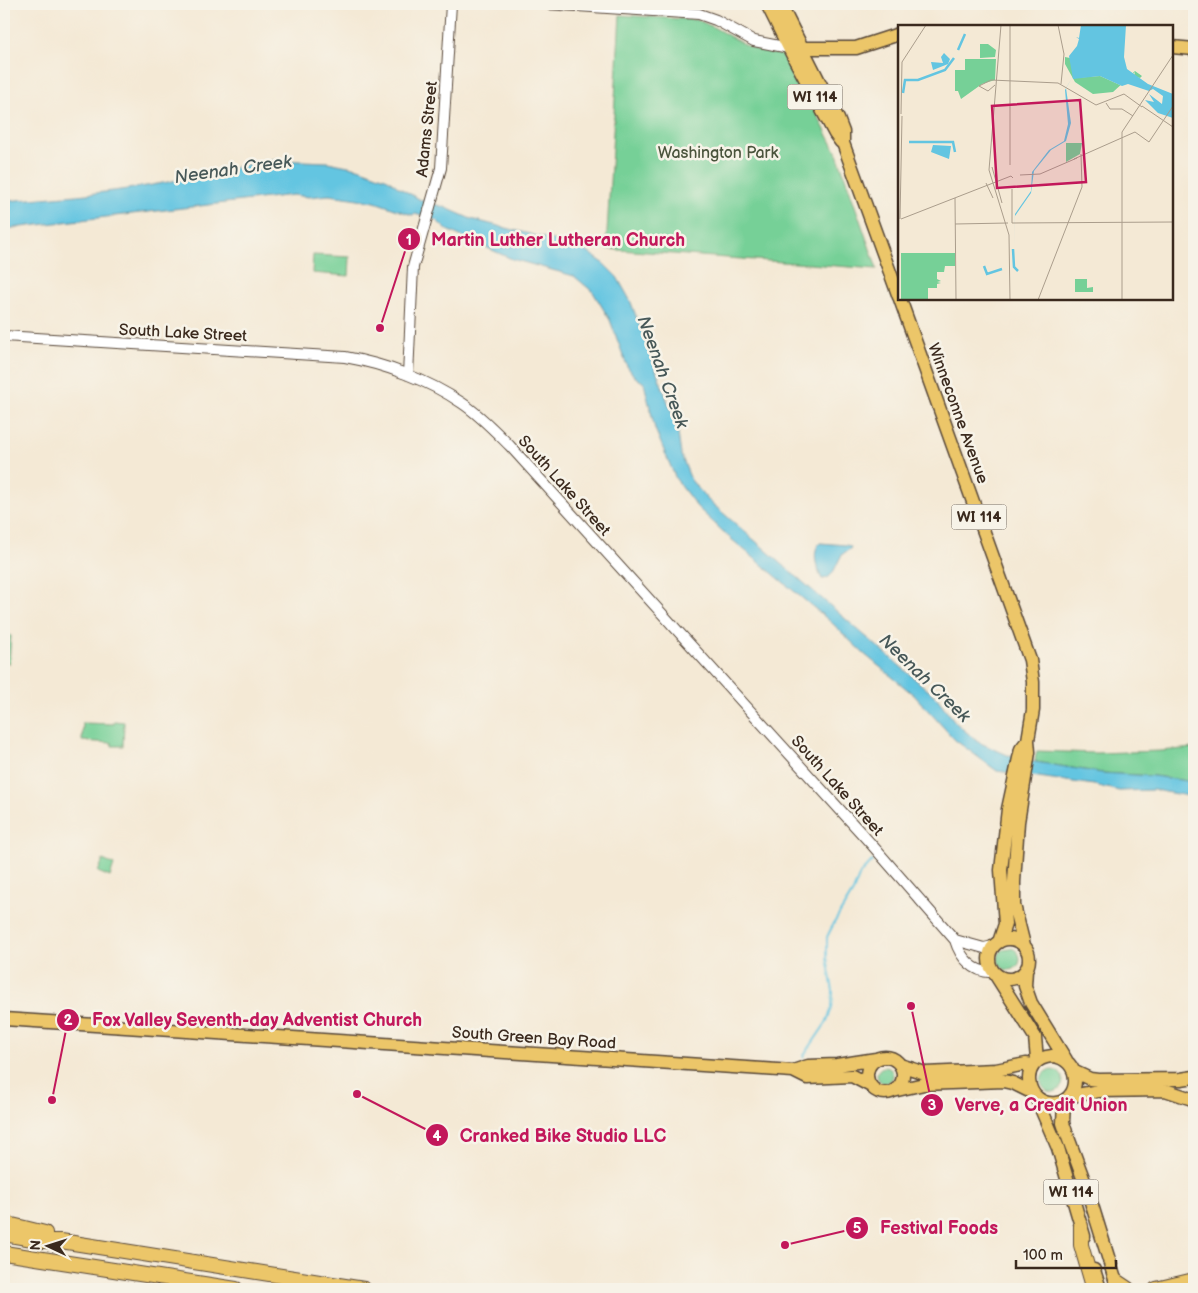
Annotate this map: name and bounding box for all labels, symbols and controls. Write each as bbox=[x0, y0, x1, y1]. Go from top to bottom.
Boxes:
inset map bbox=[898, 25, 1173, 300]
street label: Adams Street bbox=[413, 80, 442, 178]
road number: WI 114 bbox=[788, 84, 842, 110]
park label: Washington Park bbox=[658, 144, 778, 163]
water label: Neenah Creek bbox=[173, 151, 294, 188]
callout: Martin Luther Lutheran Church bbox=[396, 223, 695, 256]
text: Martin Luther Lutheran Church bbox=[431, 230, 685, 251]
text: 1 bbox=[406, 231, 412, 250]
water label: Neenah Creek bbox=[632, 313, 693, 432]
street label: South Lake Street bbox=[118, 321, 248, 346]
street label: Winneconne Avenue bbox=[923, 341, 992, 487]
street label: South Lake Street bbox=[514, 432, 614, 540]
road number: WI 114 bbox=[952, 504, 1006, 530]
water label: Neenah Creek bbox=[875, 630, 975, 728]
street label: South Lake Street bbox=[787, 732, 887, 840]
callout: Fox Valley Seventh-day Adventist Church bbox=[56, 1003, 433, 1036]
text: Fox Valley Seventh-day Adventist Church bbox=[92, 1010, 422, 1031]
text: 2 bbox=[64, 1011, 73, 1030]
street label: South Green Bay Road bbox=[451, 1023, 617, 1054]
callout: Verve, a Credit Union bbox=[919, 1088, 1137, 1121]
text: Verve, a Credit Union bbox=[954, 1095, 1128, 1116]
text: 3 bbox=[928, 1096, 937, 1115]
callout: Cranked Bike Studio LLC bbox=[424, 1119, 676, 1152]
text: Cranked Bike Studio LLC bbox=[460, 1126, 666, 1147]
text: 4 bbox=[433, 1127, 442, 1146]
road number: WI 114 bbox=[1044, 1180, 1098, 1204]
callout: Festival Foods bbox=[845, 1211, 1008, 1244]
text: Festival Foods bbox=[880, 1218, 998, 1239]
text: 5 bbox=[853, 1219, 862, 1238]
north arrow bbox=[22, 1220, 72, 1270]
scale bar bbox=[1016, 1238, 1116, 1270]
text: N bbox=[27, 1239, 44, 1251]
text: 100 m bbox=[1023, 1246, 1063, 1265]

